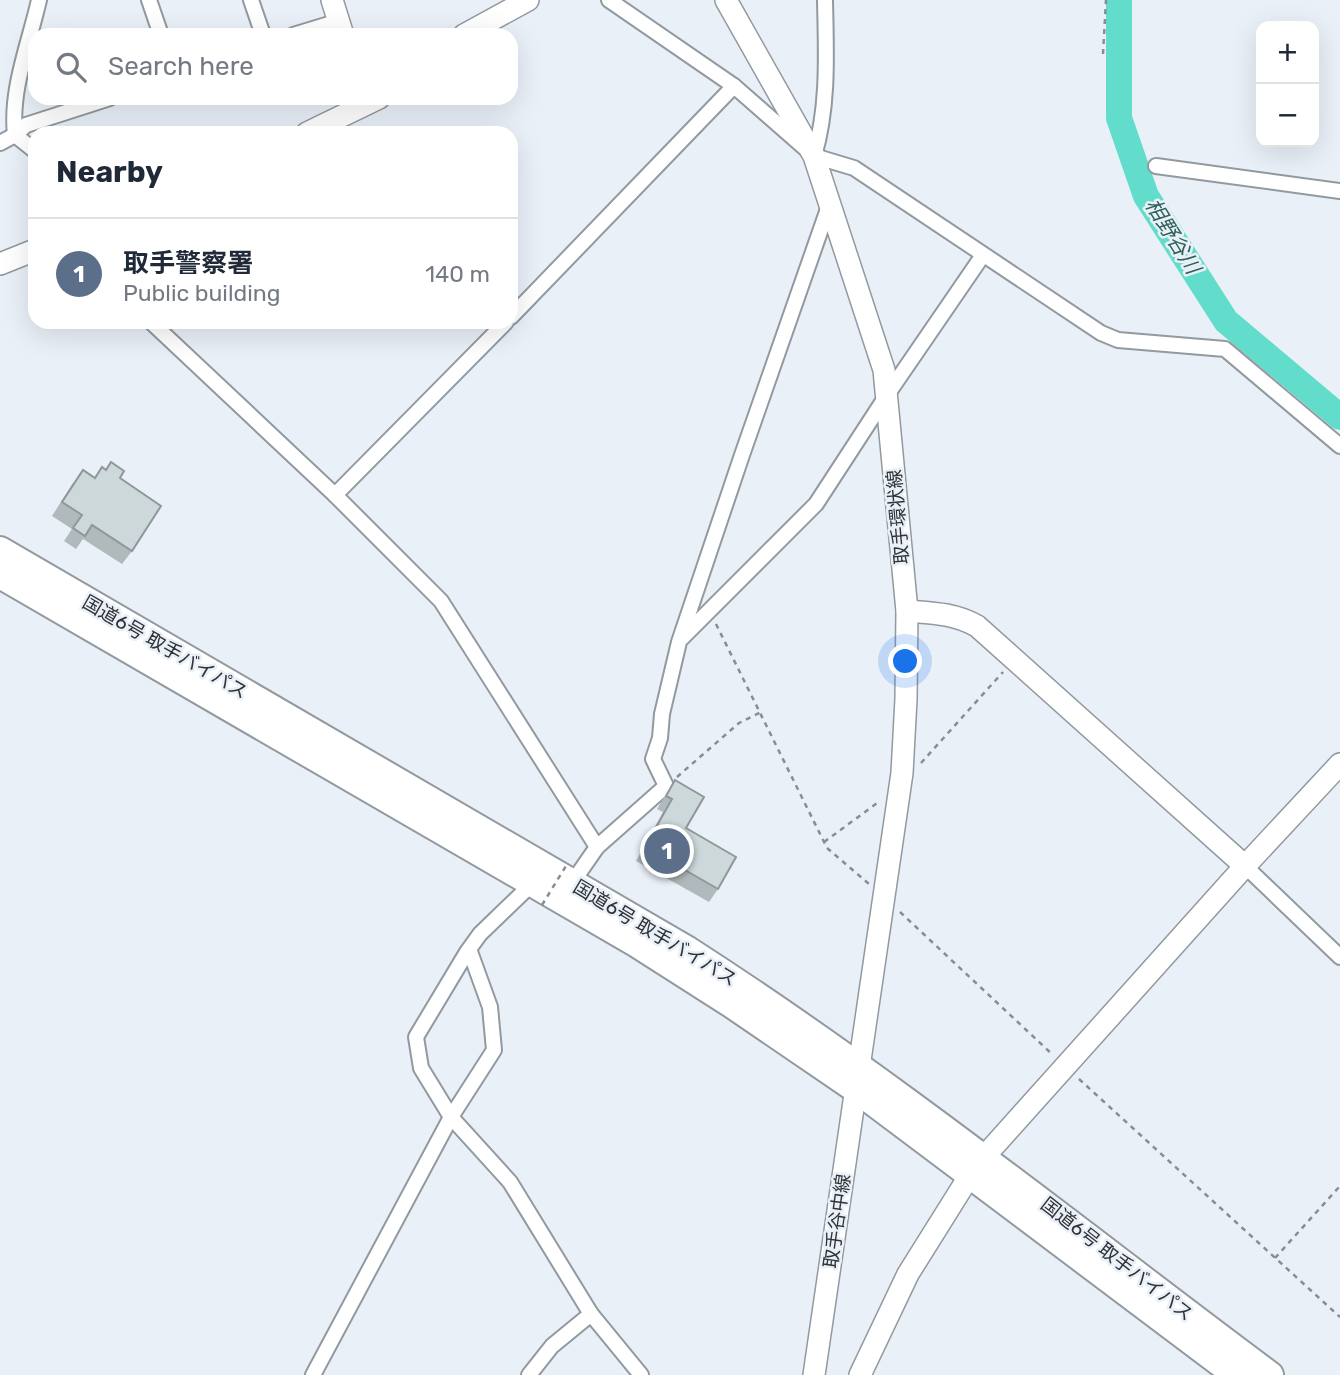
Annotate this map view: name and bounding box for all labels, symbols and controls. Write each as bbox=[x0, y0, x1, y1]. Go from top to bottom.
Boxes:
map controls bbox=[1256, 21, 1319, 147]
button: + bbox=[1256, 21, 1319, 84]
search box bbox=[28, 28, 518, 105]
icon: search bbox=[52, 48, 90, 86]
text: Search here bbox=[108, 51, 254, 82]
button: − bbox=[1256, 84, 1319, 147]
text: Nearby bbox=[56, 154, 163, 190]
water label: 相野谷川 bbox=[1140, 194, 1207, 280]
text: 取手警察署 bbox=[123, 248, 253, 279]
text: 1 bbox=[73, 260, 85, 288]
text: 140 m bbox=[425, 260, 490, 288]
text: Public building bbox=[123, 279, 280, 307]
street label: 取手環状線 bbox=[882, 469, 914, 565]
street label: 国道6号 取手バイパス bbox=[78, 590, 252, 704]
your location bbox=[888, 644, 922, 678]
pin: 1 bbox=[644, 825, 690, 877]
street label: 国道6号 取手バイパス bbox=[569, 875, 741, 991]
street label: 取手谷中線 bbox=[819, 1172, 855, 1270]
street label: 国道6号 取手バイパス bbox=[1036, 1192, 1198, 1326]

